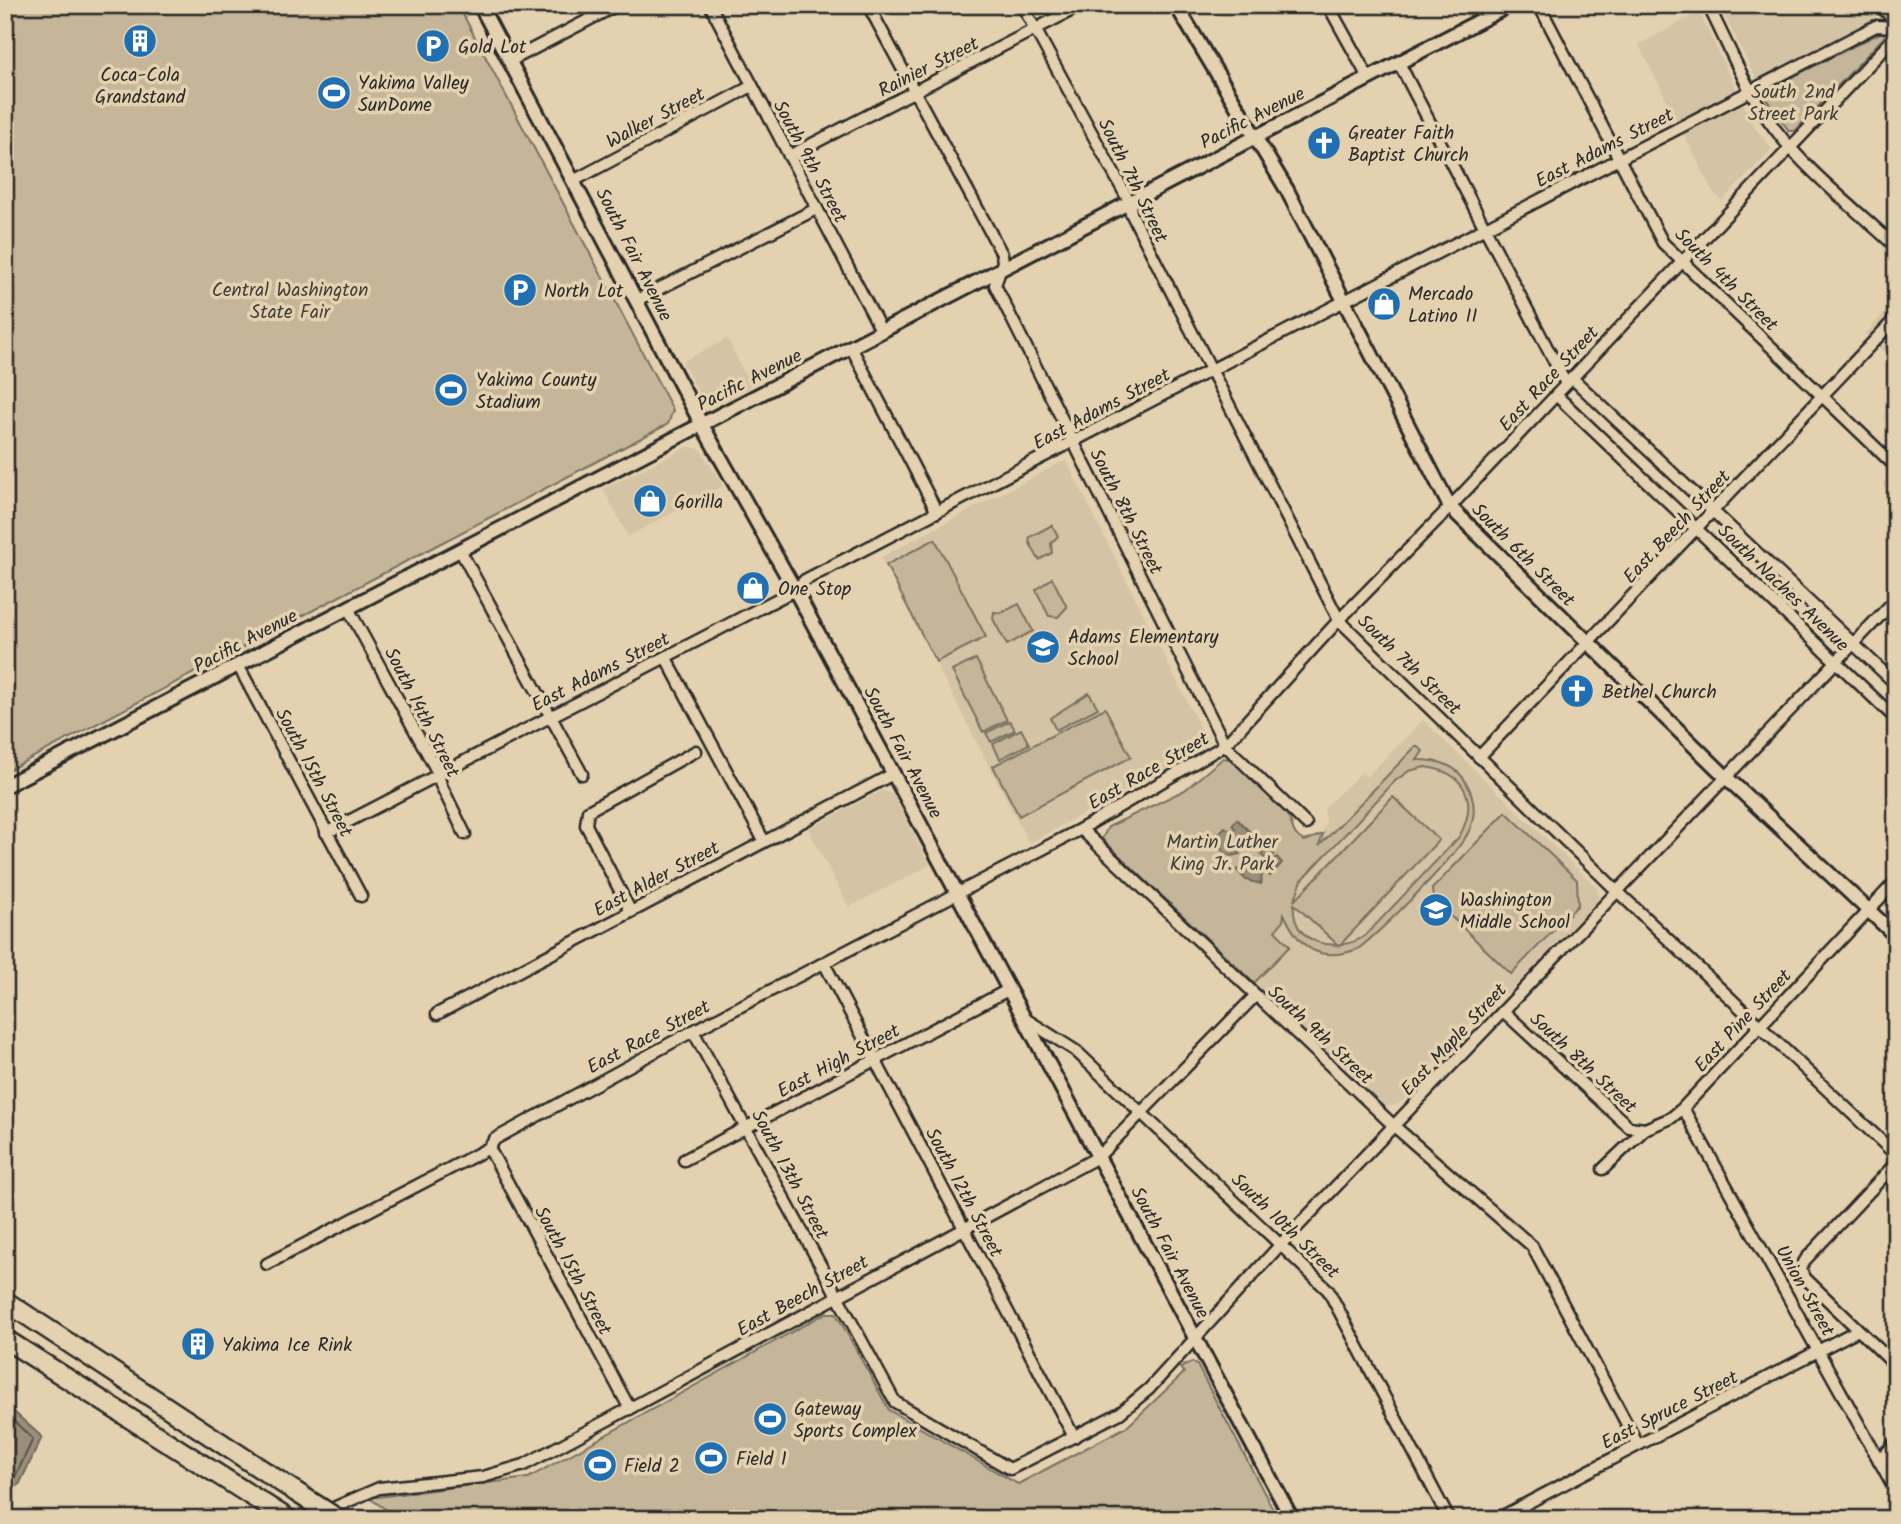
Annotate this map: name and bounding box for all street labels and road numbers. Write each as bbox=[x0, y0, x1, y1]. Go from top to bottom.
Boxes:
street label: Rainier Street bbox=[873, 29, 985, 106]
street label: Pacific Avenue bbox=[1195, 79, 1311, 158]
street label: Walker Street bbox=[601, 80, 711, 157]
street label: South 9th Street bbox=[764, 95, 855, 229]
street label: East Adams Street bbox=[1530, 101, 1680, 197]
street label: South 7th Street bbox=[1089, 114, 1176, 249]
street label: South Fair Avenue bbox=[587, 183, 680, 327]
street label: South 4th Street bbox=[1667, 221, 1785, 340]
street label: East Race Street bbox=[1492, 319, 1607, 439]
street label: Pacific Avenue bbox=[692, 341, 808, 420]
street label: East Adams Street bbox=[1028, 361, 1177, 459]
street label: South 8th Street bbox=[1081, 444, 1170, 581]
street label: East Beech Street bbox=[1616, 463, 1739, 591]
street label: South 6th Street bbox=[1464, 496, 1582, 615]
street label: South Naches Avenue bbox=[1710, 517, 1856, 660]
street label: Pacific Avenue bbox=[188, 601, 304, 682]
street label: South 7th Street bbox=[1350, 608, 1468, 724]
street label: East Adams Street bbox=[526, 625, 676, 721]
street label: South 14th Street bbox=[375, 642, 467, 784]
street label: South Fair Avenue bbox=[855, 681, 950, 825]
street label: South 15th Street bbox=[267, 703, 360, 843]
street label: East Race Street bbox=[1083, 724, 1216, 819]
street label: East Alder Street bbox=[588, 833, 726, 926]
street label: East Pine Street bbox=[1687, 962, 1800, 1080]
street label: East Maple Street bbox=[1394, 977, 1515, 1104]
street label: South 9th Street bbox=[1260, 978, 1380, 1093]
street label: East Race Street bbox=[582, 992, 717, 1083]
street label: South 8th Street bbox=[1522, 1006, 1644, 1122]
street label: East High Street bbox=[772, 1016, 906, 1107]
street label: South 13th Street bbox=[742, 1105, 836, 1246]
street label: South 12th Street bbox=[916, 1123, 1010, 1264]
street label: South 10th Street bbox=[1223, 1166, 1346, 1287]
street label: South Fair Avenue bbox=[1122, 1181, 1217, 1325]
street label: South 15th Street bbox=[526, 1201, 619, 1341]
street label: Union Street bbox=[1767, 1240, 1842, 1343]
street label: East Beech Street bbox=[732, 1248, 875, 1345]
street label: East Spruce Street bbox=[1596, 1363, 1744, 1458]

